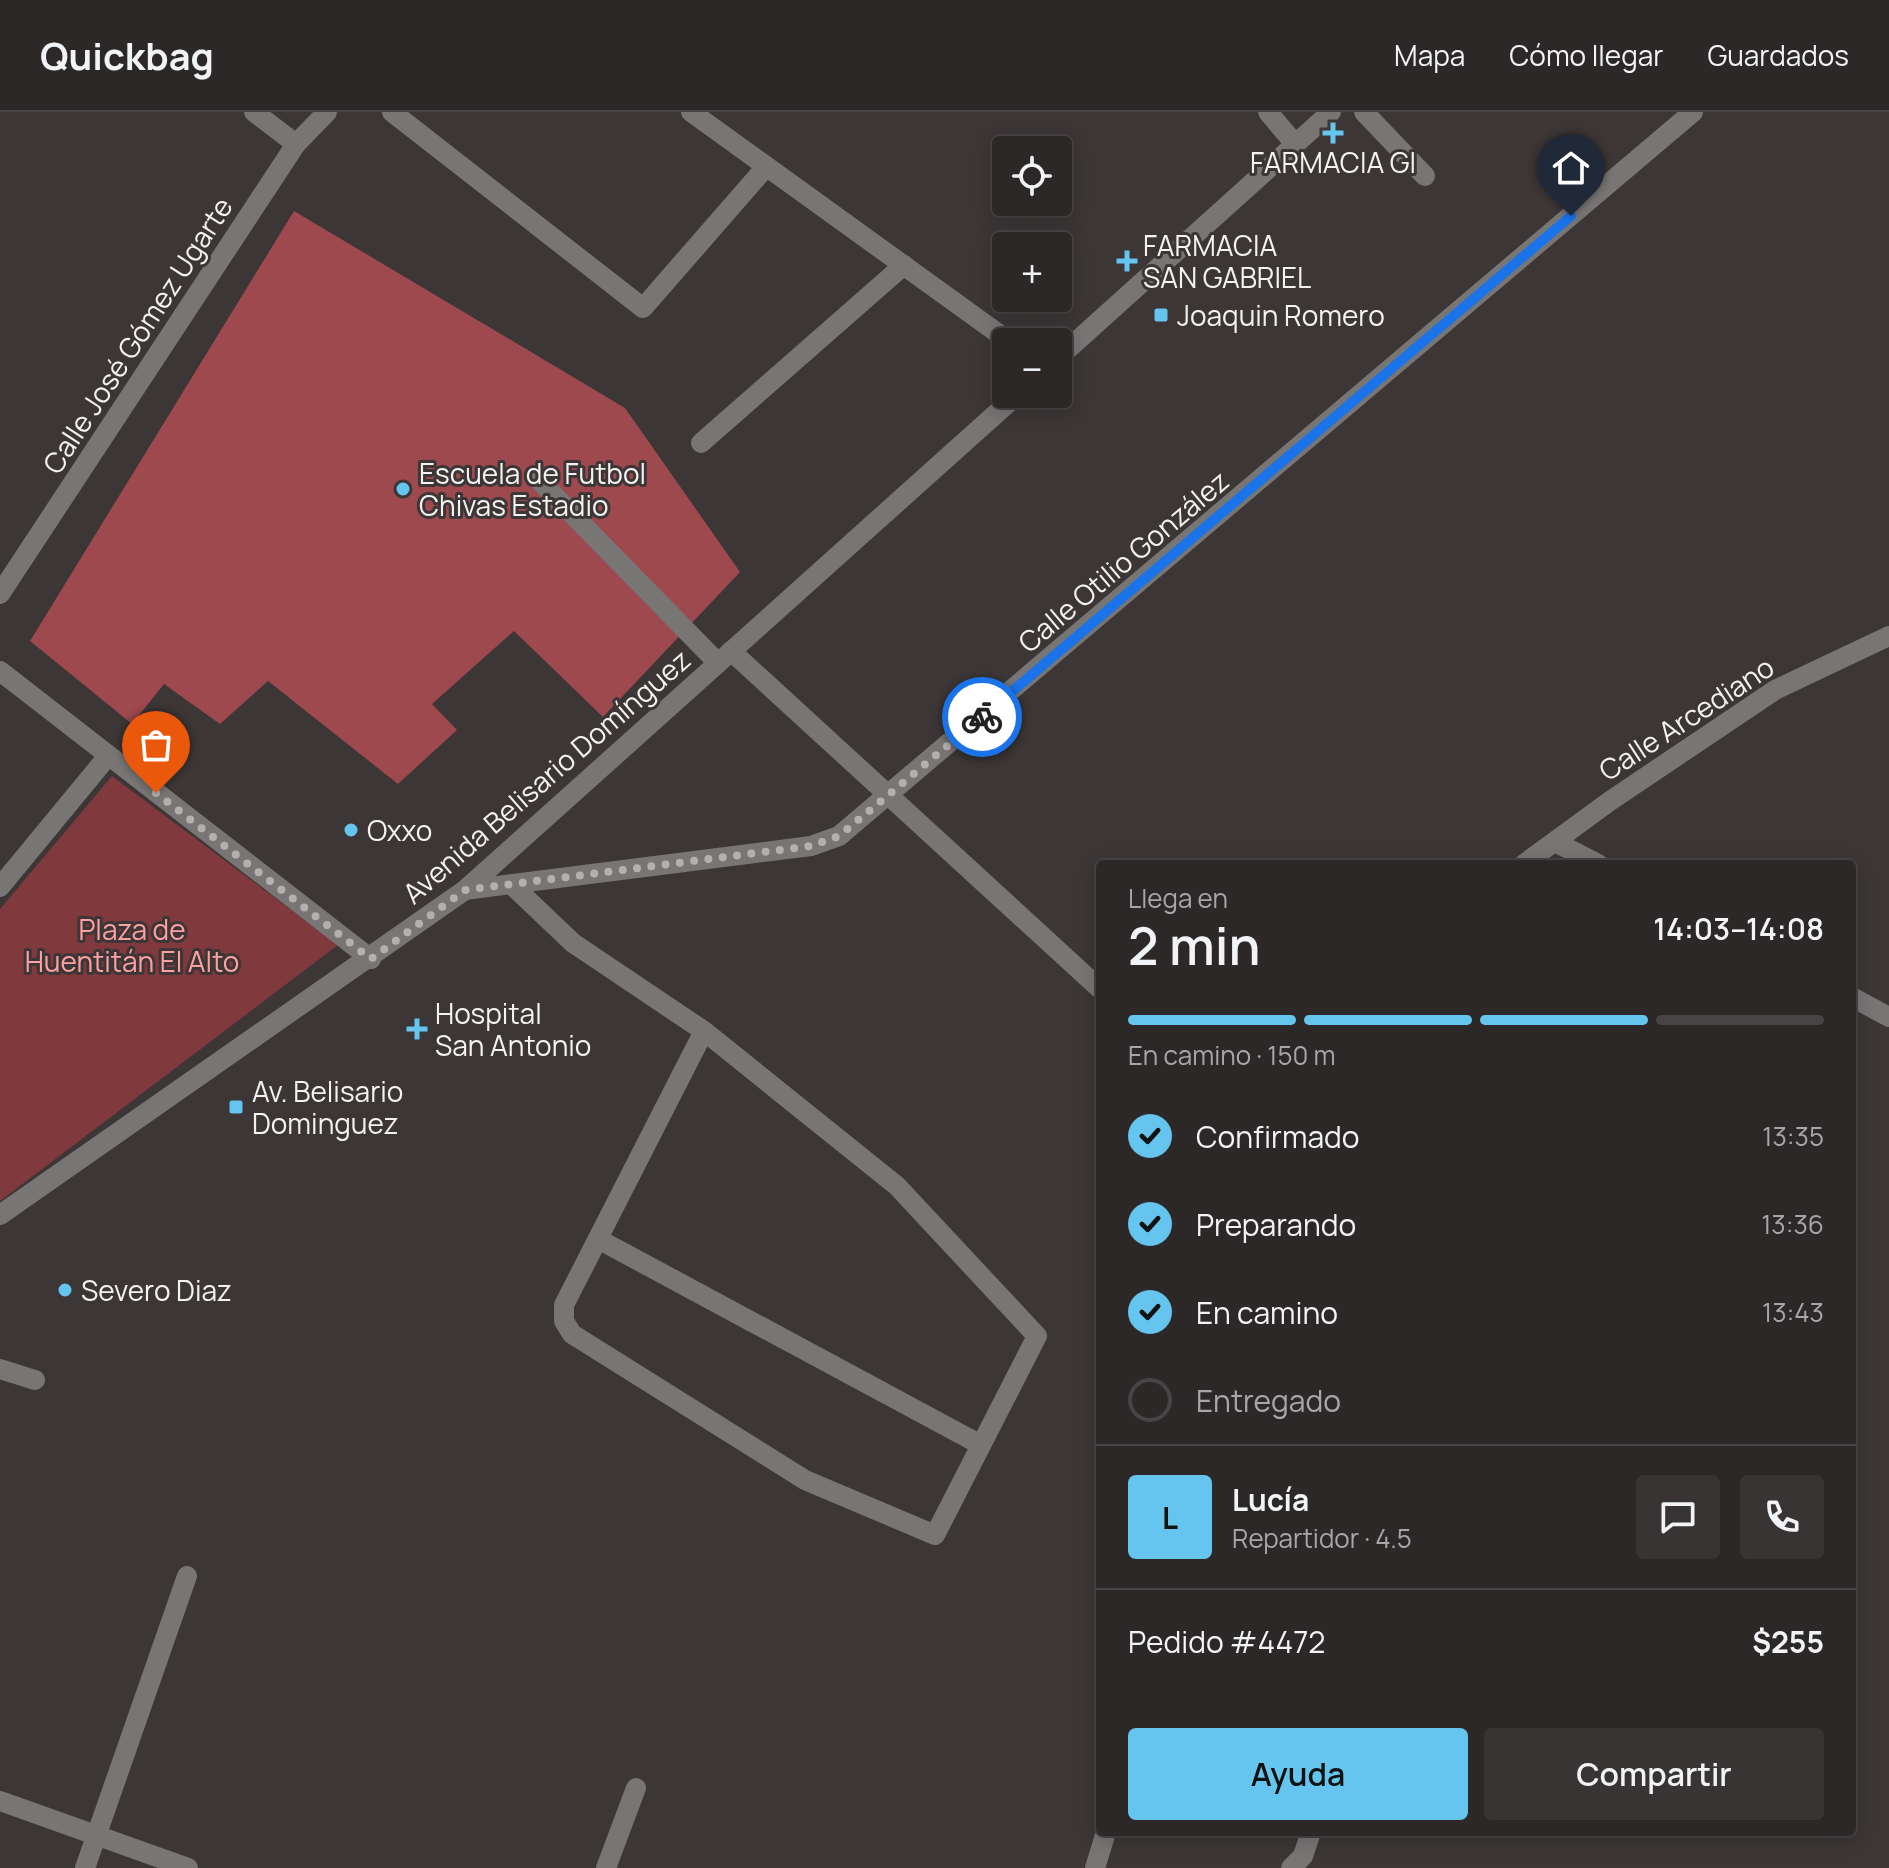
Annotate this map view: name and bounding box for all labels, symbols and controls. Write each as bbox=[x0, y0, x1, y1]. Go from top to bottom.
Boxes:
text: Quickbag bbox=[40, 29, 214, 81]
text: Mapa bbox=[1394, 36, 1465, 74]
text: Cómo llegar bbox=[1509, 36, 1663, 74]
text: Guardados bbox=[1707, 36, 1849, 74]
marker: FARMACIA GI bbox=[1324, 124, 1342, 142]
pin bbox=[1537, 134, 1605, 216]
map controls bbox=[992, 136, 1072, 408]
button: locate bbox=[992, 136, 1072, 216]
place label: FARMACIA GI bbox=[1250, 143, 1416, 181]
icon: home bbox=[1549, 146, 1593, 190]
street label: Calle José Gómez Ugarte bbox=[33, 189, 241, 481]
place label: FARMACIA SAN GABRIEL bbox=[1143, 226, 1311, 296]
button: + bbox=[992, 232, 1072, 312]
marker: FARMACIA SAN GABRIEL bbox=[1118, 252, 1136, 270]
place label: Joaquin Romero bbox=[1177, 296, 1385, 334]
marker: Joaquin Romero bbox=[1152, 306, 1170, 324]
button: − bbox=[992, 328, 1072, 408]
place label: Escuela de Futbol Chivas Estadio bbox=[419, 454, 646, 524]
street label: Calle Otilio González bbox=[1010, 462, 1236, 660]
marker: Escuela de Futbol Chivas Estadio bbox=[394, 480, 412, 498]
street label: Avenida Belisario Domínguez bbox=[394, 640, 698, 912]
street label: Calle Arcediano bbox=[1591, 647, 1781, 789]
courier bbox=[942, 677, 1022, 757]
icon: bike bbox=[960, 695, 1004, 739]
pin bbox=[122, 711, 190, 793]
icon: bag bbox=[134, 723, 178, 767]
place label: Oxxo bbox=[367, 811, 432, 849]
marker: Oxxo bbox=[342, 821, 360, 839]
text: Llega en bbox=[1128, 880, 1228, 916]
text: 14:03–14:08 bbox=[1653, 908, 1824, 949]
park label: Plaza de Huentitán El Alto bbox=[25, 910, 239, 980]
text: 2 min bbox=[1128, 910, 1261, 981]
place label: Hospital San Antonio bbox=[435, 994, 591, 1064]
marker: Hospital San Antonio bbox=[406, 1018, 428, 1040]
text: En camino · 150 m bbox=[1128, 1037, 1336, 1073]
place label: Av. Belisario Dominguez bbox=[252, 1072, 403, 1142]
marker: Av. Belisario Dominguez bbox=[227, 1098, 245, 1116]
icon: check bbox=[1128, 1114, 1172, 1158]
text: Confirmado bbox=[1196, 1116, 1360, 1157]
text: 13:35 bbox=[1762, 1118, 1824, 1154]
icon: check bbox=[1128, 1202, 1172, 1246]
text: Preparando bbox=[1196, 1204, 1356, 1245]
text: 13:36 bbox=[1761, 1206, 1824, 1242]
place label: Severo Diaz bbox=[81, 1271, 232, 1309]
marker: Severo Diaz bbox=[56, 1281, 74, 1299]
icon: check bbox=[1128, 1290, 1172, 1334]
text: En camino bbox=[1196, 1292, 1338, 1333]
text: 13:43 bbox=[1762, 1294, 1824, 1330]
text: Entregado bbox=[1196, 1380, 1341, 1421]
button: chat bbox=[1636, 1475, 1720, 1559]
button: phone bbox=[1740, 1475, 1824, 1559]
text: Lucía bbox=[1232, 1479, 1309, 1520]
text: L bbox=[1162, 1497, 1178, 1538]
text: Repartidor · 4.5 bbox=[1232, 1520, 1412, 1556]
text: Pedido #4472 bbox=[1128, 1621, 1325, 1662]
text: $255 bbox=[1752, 1621, 1824, 1662]
button: Ayuda bbox=[1128, 1728, 1468, 1820]
button: Compartir bbox=[1484, 1728, 1824, 1820]

